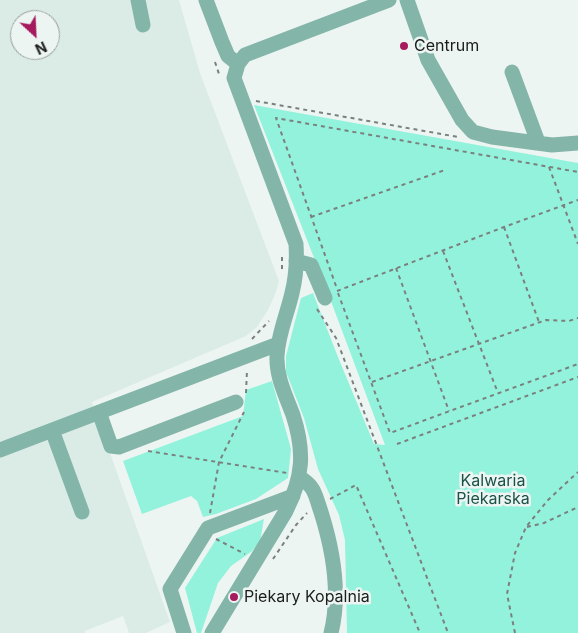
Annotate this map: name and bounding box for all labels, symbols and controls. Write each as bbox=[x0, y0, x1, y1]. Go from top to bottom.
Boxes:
north arrow bbox=[10, 10, 60, 60]
place label: Centrum bbox=[414, 36, 479, 56]
text: N bbox=[33, 38, 50, 58]
marker: Centrum bbox=[398, 40, 410, 52]
park label: Kalwaria Piekarska bbox=[456, 471, 530, 509]
place label: Piekary Kopalnia bbox=[244, 587, 370, 607]
marker: Piekary Kopalnia bbox=[228, 591, 240, 603]

